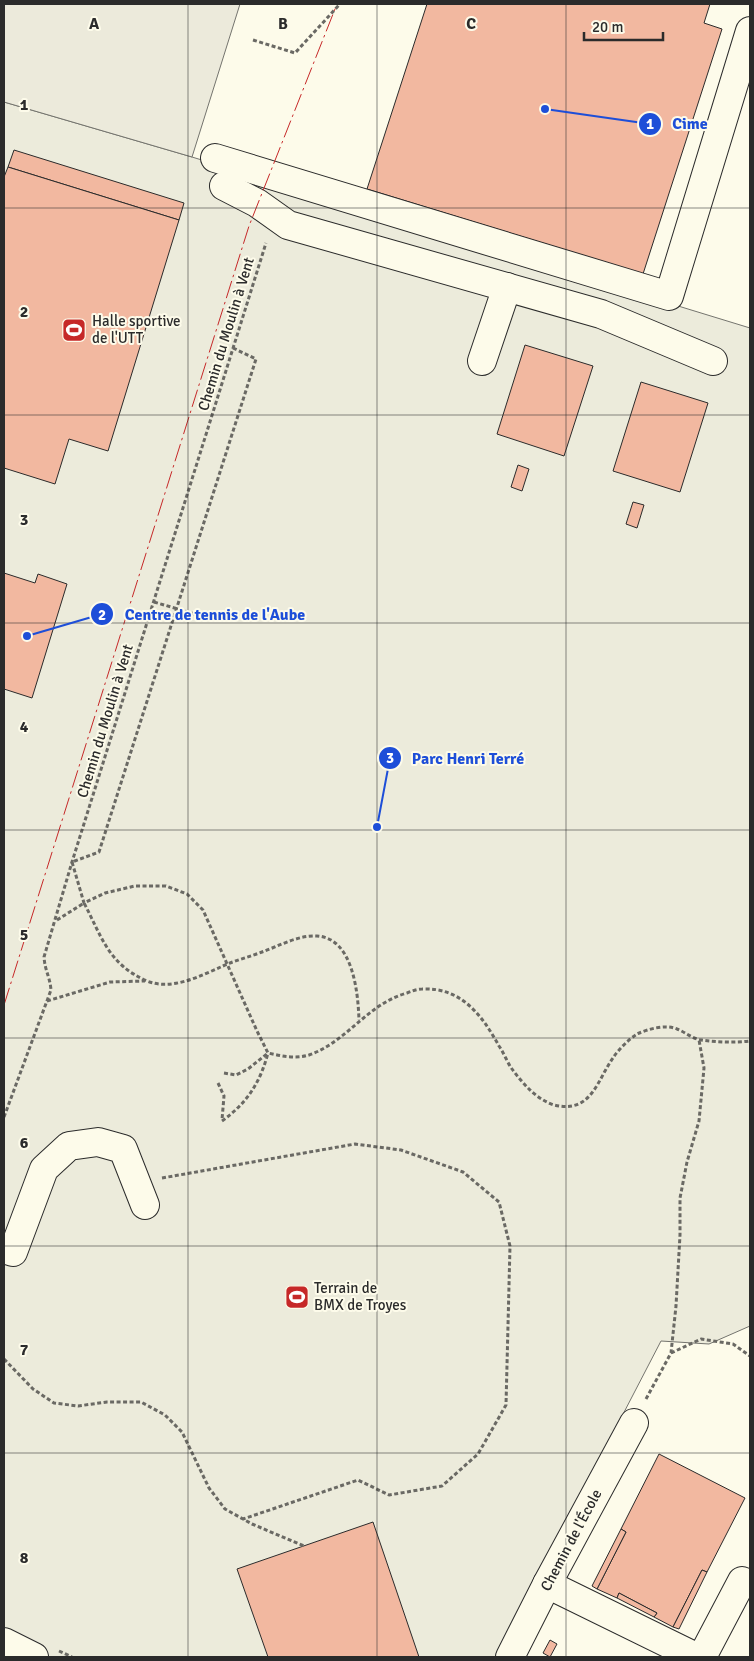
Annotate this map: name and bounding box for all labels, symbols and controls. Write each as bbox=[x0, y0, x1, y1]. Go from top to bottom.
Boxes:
scale bar bbox=[584, 10, 663, 42]
text: A bbox=[89, 14, 100, 34]
text: B bbox=[278, 14, 288, 34]
text: C bbox=[466, 14, 476, 34]
text: 20 m bbox=[592, 18, 623, 36]
text: 1 bbox=[20, 95, 29, 115]
callout: Cime bbox=[638, 108, 718, 139]
text: Cime bbox=[672, 114, 708, 134]
text: 1 bbox=[646, 115, 654, 133]
street label: Chemin du Moulin à Vent bbox=[194, 255, 258, 413]
text: 2 bbox=[20, 302, 28, 322]
place label: Halle sportive de l'UTT bbox=[92, 312, 181, 347]
sports icon: Halle sportive de l'UTT bbox=[61, 317, 87, 343]
text: 3 bbox=[20, 510, 28, 530]
callout: Centre de tennis de l'Aube bbox=[90, 599, 315, 630]
text: Centre de tennis de l'Aube bbox=[125, 605, 305, 625]
text: 2 bbox=[98, 606, 106, 624]
street label: Chemin du Moulin à Vent bbox=[73, 642, 137, 800]
text: 4 bbox=[20, 717, 29, 737]
callout: Parc Henri Terré bbox=[377, 743, 534, 774]
text: 3 bbox=[386, 749, 394, 767]
text: Parc Henri Terré bbox=[412, 749, 524, 769]
text: 5 bbox=[20, 925, 28, 945]
text: 6 bbox=[20, 1133, 29, 1153]
place label: Terrain de BMX de Troyes bbox=[314, 1279, 407, 1314]
sports icon: Terrain de BMX de Troyes bbox=[284, 1284, 310, 1310]
text: 7 bbox=[20, 1340, 29, 1360]
street label: Chemin de l'École bbox=[536, 1485, 605, 1594]
text: 8 bbox=[20, 1548, 29, 1568]

